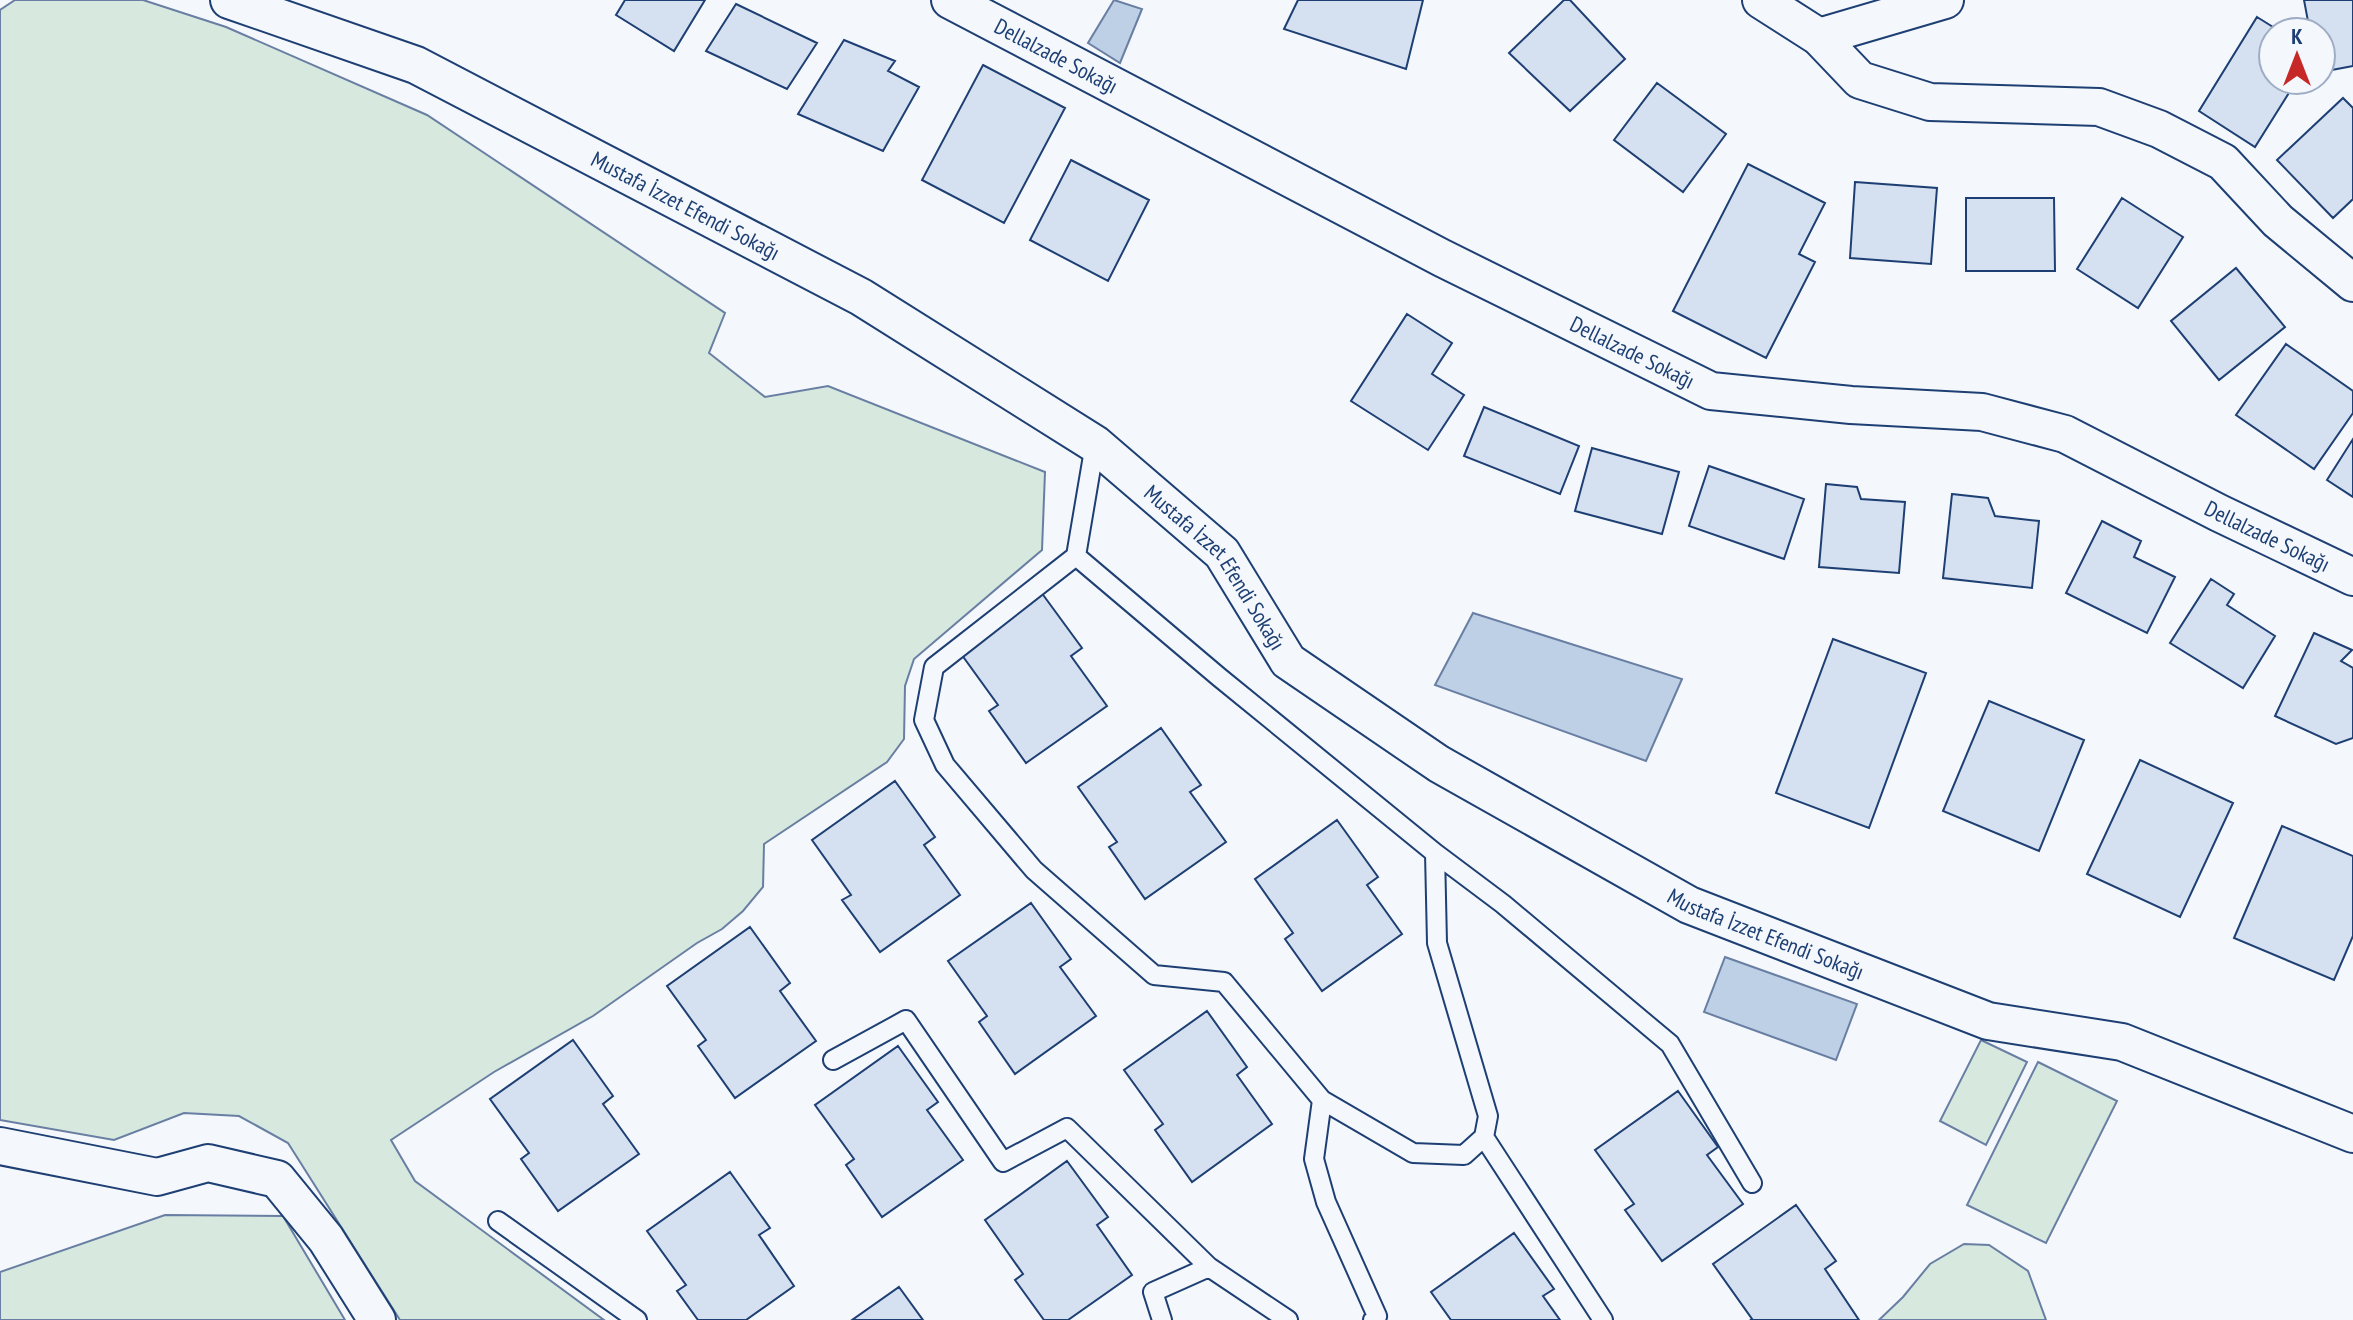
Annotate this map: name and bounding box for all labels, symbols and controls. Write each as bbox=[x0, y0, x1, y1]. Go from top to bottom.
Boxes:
street label: Dellalzade Sokağı bbox=[990, 12, 1123, 100]
north arrow bbox=[2257, 16, 2337, 96]
text: K bbox=[2291, 22, 2303, 50]
street label: Mustafa İzzet Efendi Sokağı bbox=[587, 145, 785, 266]
street label: Dellalzade Sokağı bbox=[1566, 310, 1699, 395]
street label: Mustafa İzzet Efendi Sokağı bbox=[1139, 479, 1292, 655]
street label: Dellalzade Sokağı bbox=[2200, 494, 2334, 578]
street label: Mustafa İzzet Efendi Sokağı bbox=[1663, 882, 1868, 986]

